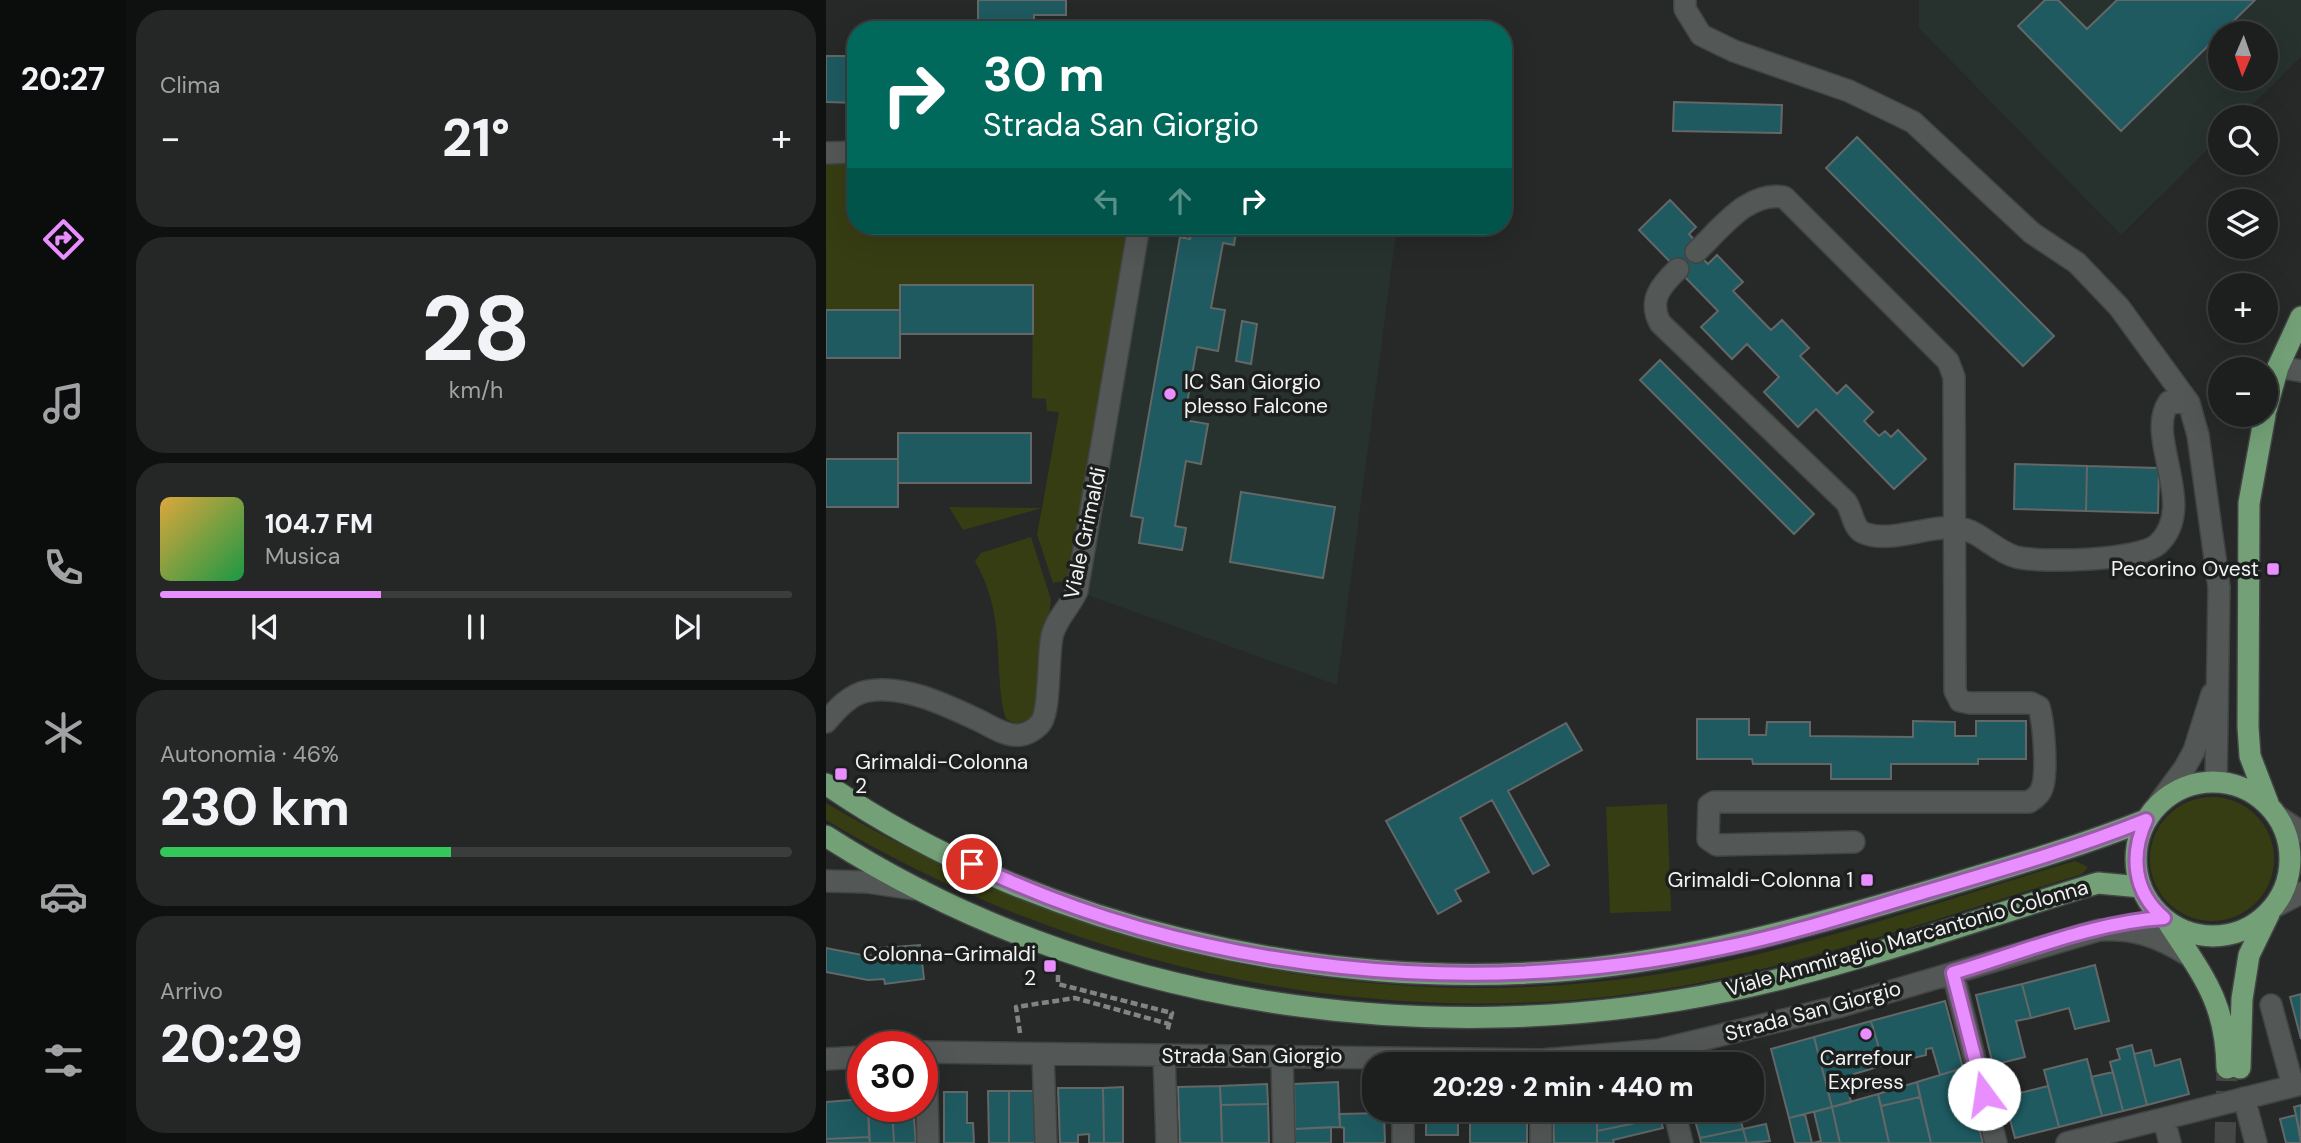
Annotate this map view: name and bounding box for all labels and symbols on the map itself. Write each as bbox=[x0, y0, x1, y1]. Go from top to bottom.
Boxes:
north arrow bbox=[2208, 21, 2278, 91]
place label: IC San Giorgio plesso Falcone bbox=[1184, 368, 1328, 420]
marker: IC San Giorgio plesso Falcone bbox=[1162, 386, 1178, 402]
street label: Viale Grimaldi bbox=[1057, 464, 1113, 602]
place label: Pecorino Ovest bbox=[2111, 555, 2259, 583]
marker: Pecorino Ovest bbox=[2265, 561, 2281, 577]
place label: Grimaldi-Colonna 2 bbox=[855, 748, 1028, 800]
marker: Grimaldi-Colonna 2 bbox=[833, 766, 849, 782]
pin bbox=[942, 834, 1002, 894]
place label: Grimaldi-Colonna 1 bbox=[1668, 866, 1853, 894]
marker: Grimaldi-Colonna 1 bbox=[1859, 872, 1875, 888]
street label: Viale Ammiraglio Marcantonio Colonna bbox=[1723, 873, 2091, 1003]
place label: Colonna-Grimaldi 2 bbox=[863, 940, 1036, 992]
marker: Colonna-Grimaldi 2 bbox=[1042, 958, 1058, 974]
street label: Strada San Giorgio bbox=[1722, 974, 1904, 1048]
marker: Carrefour Express bbox=[1858, 1026, 1874, 1042]
speed limit sign: 30 bbox=[847, 1031, 938, 1122]
street label: Strada San Giorgio bbox=[1161, 1042, 1343, 1070]
place label: Carrefour Express bbox=[1820, 1044, 1912, 1096]
position arrow bbox=[1947, 1057, 2021, 1131]

